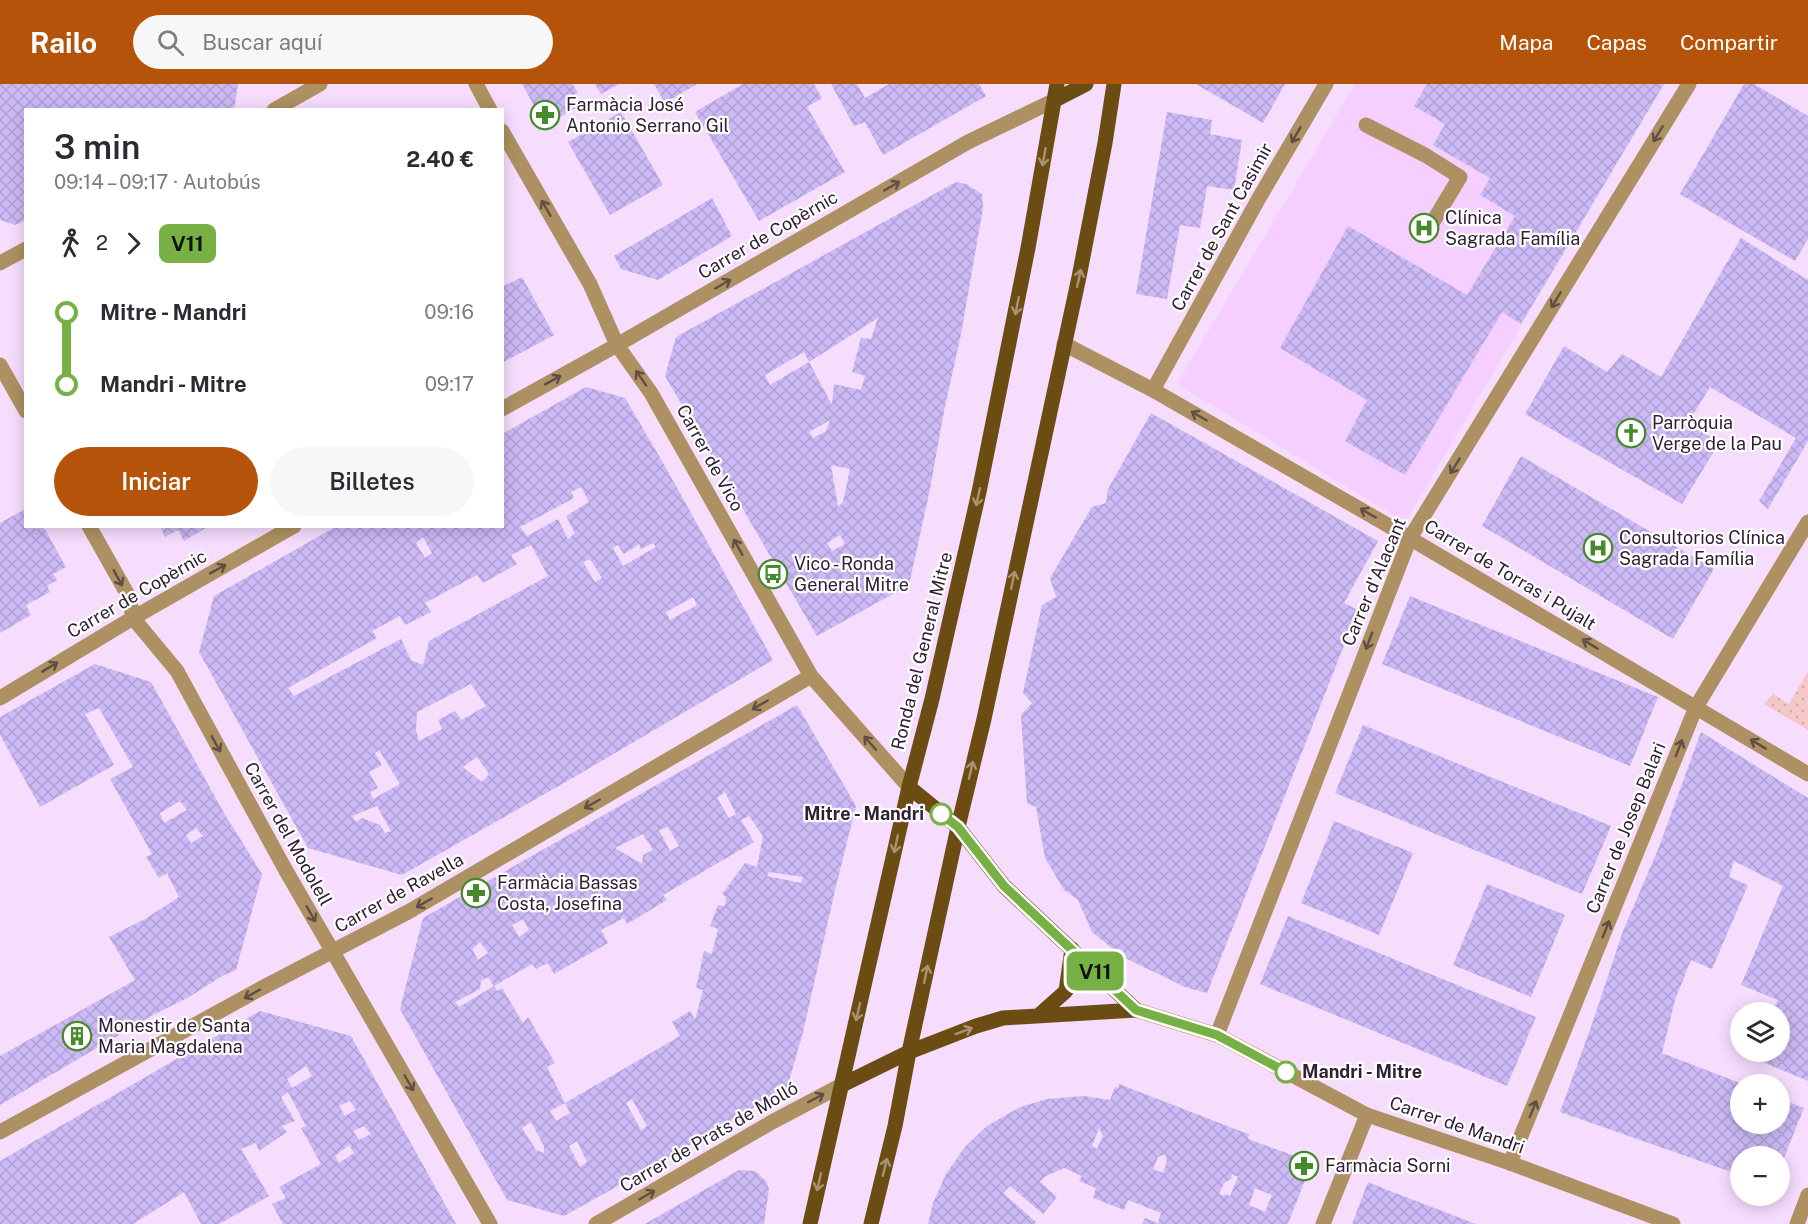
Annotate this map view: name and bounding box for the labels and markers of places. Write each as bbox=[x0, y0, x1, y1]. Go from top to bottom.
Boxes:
place label: Farmàcia José Antonio Serrano Gil bbox=[566, 94, 729, 136]
pharmacy icon: Farmàcia José Antonio Serrano Gil bbox=[529, 99, 561, 131]
place label: Clínica Sagrada Família bbox=[1445, 207, 1580, 249]
hospital icon: Clínica Sagrada Família bbox=[1408, 212, 1440, 244]
place label: Parròquia Verge de la Pau bbox=[1652, 412, 1782, 454]
church icon: Parròquia Verge de la Pau bbox=[1615, 417, 1647, 449]
place label: Consultorios Clínica Sagrada Família bbox=[1619, 527, 1785, 569]
hospital icon: Consultorios Clínica Sagrada Família bbox=[1582, 532, 1614, 564]
place label: Vico - Ronda General Mitre bbox=[794, 553, 909, 595]
bus stop icon: Vico - Ronda General Mitre bbox=[757, 558, 789, 590]
place label: Mitre - Mandri bbox=[804, 803, 924, 824]
marker: Mitre - Mandri bbox=[930, 803, 952, 825]
place label: Farmàcia Bassas Costa, Josefina bbox=[497, 872, 638, 914]
pharmacy icon: Farmàcia Bassas Costa, Josefina bbox=[460, 877, 492, 909]
place label: Monestir de Santa Maria Magdalena bbox=[98, 1015, 250, 1057]
building icon: Monestir de Santa Maria Magdalena bbox=[61, 1020, 93, 1052]
marker: Mandri - Mitre bbox=[1275, 1061, 1297, 1083]
place label: Mandri - Mitre bbox=[1302, 1061, 1422, 1082]
pharmacy icon: Farmàcia Sorni bbox=[1288, 1150, 1320, 1182]
place label: Farmàcia Sorni bbox=[1325, 1155, 1451, 1176]

